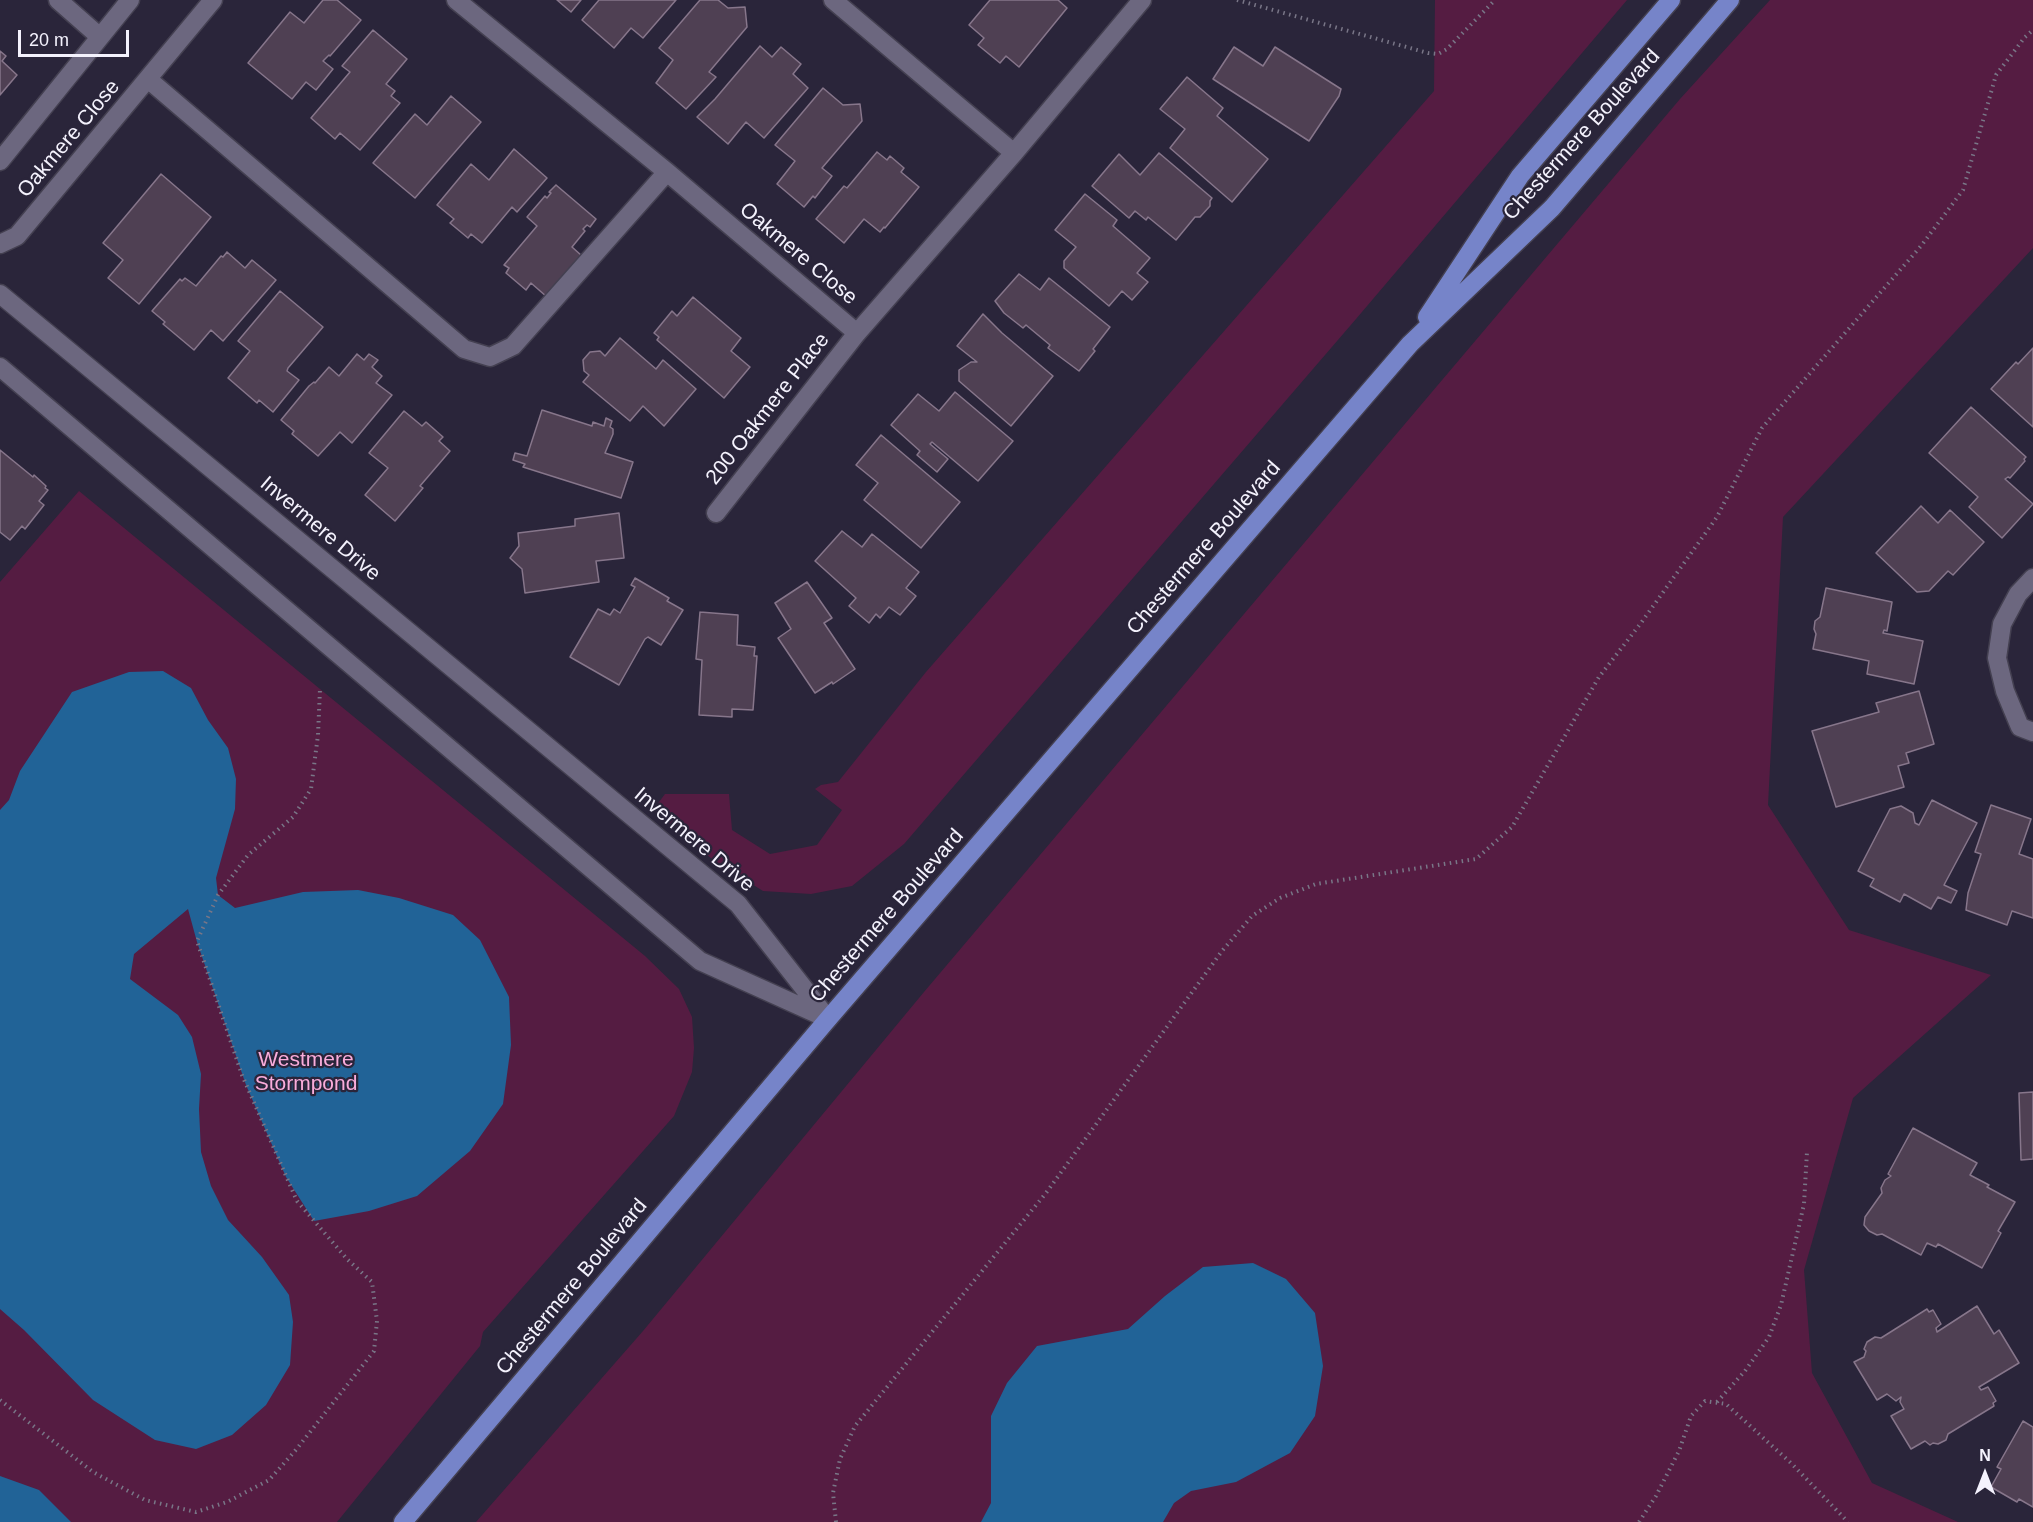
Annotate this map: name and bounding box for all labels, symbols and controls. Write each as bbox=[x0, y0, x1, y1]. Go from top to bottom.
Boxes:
scale bar bbox=[21, 18, 132, 56]
text: 20 m bbox=[29, 30, 69, 50]
street label: Chestermere Boulevard bbox=[1498, 44, 1666, 226]
street label: Oakmere Close bbox=[12, 75, 126, 203]
street label: Oakmere Close bbox=[734, 197, 862, 311]
street label: 200 Oakmere Place bbox=[701, 328, 835, 490]
street label: Chestermere Boulevard bbox=[1122, 456, 1286, 640]
street label: Invermere Drive bbox=[255, 471, 385, 587]
street label: Invermere Drive bbox=[629, 782, 759, 898]
street label: Chestermere Boulevard bbox=[805, 824, 969, 1008]
park label: Westmere Stormpond bbox=[255, 1047, 357, 1097]
street label: Chestermere Boulevard bbox=[491, 1194, 653, 1380]
north arrow bbox=[1955, 1444, 2015, 1504]
text: N bbox=[1979, 1447, 1991, 1464]

